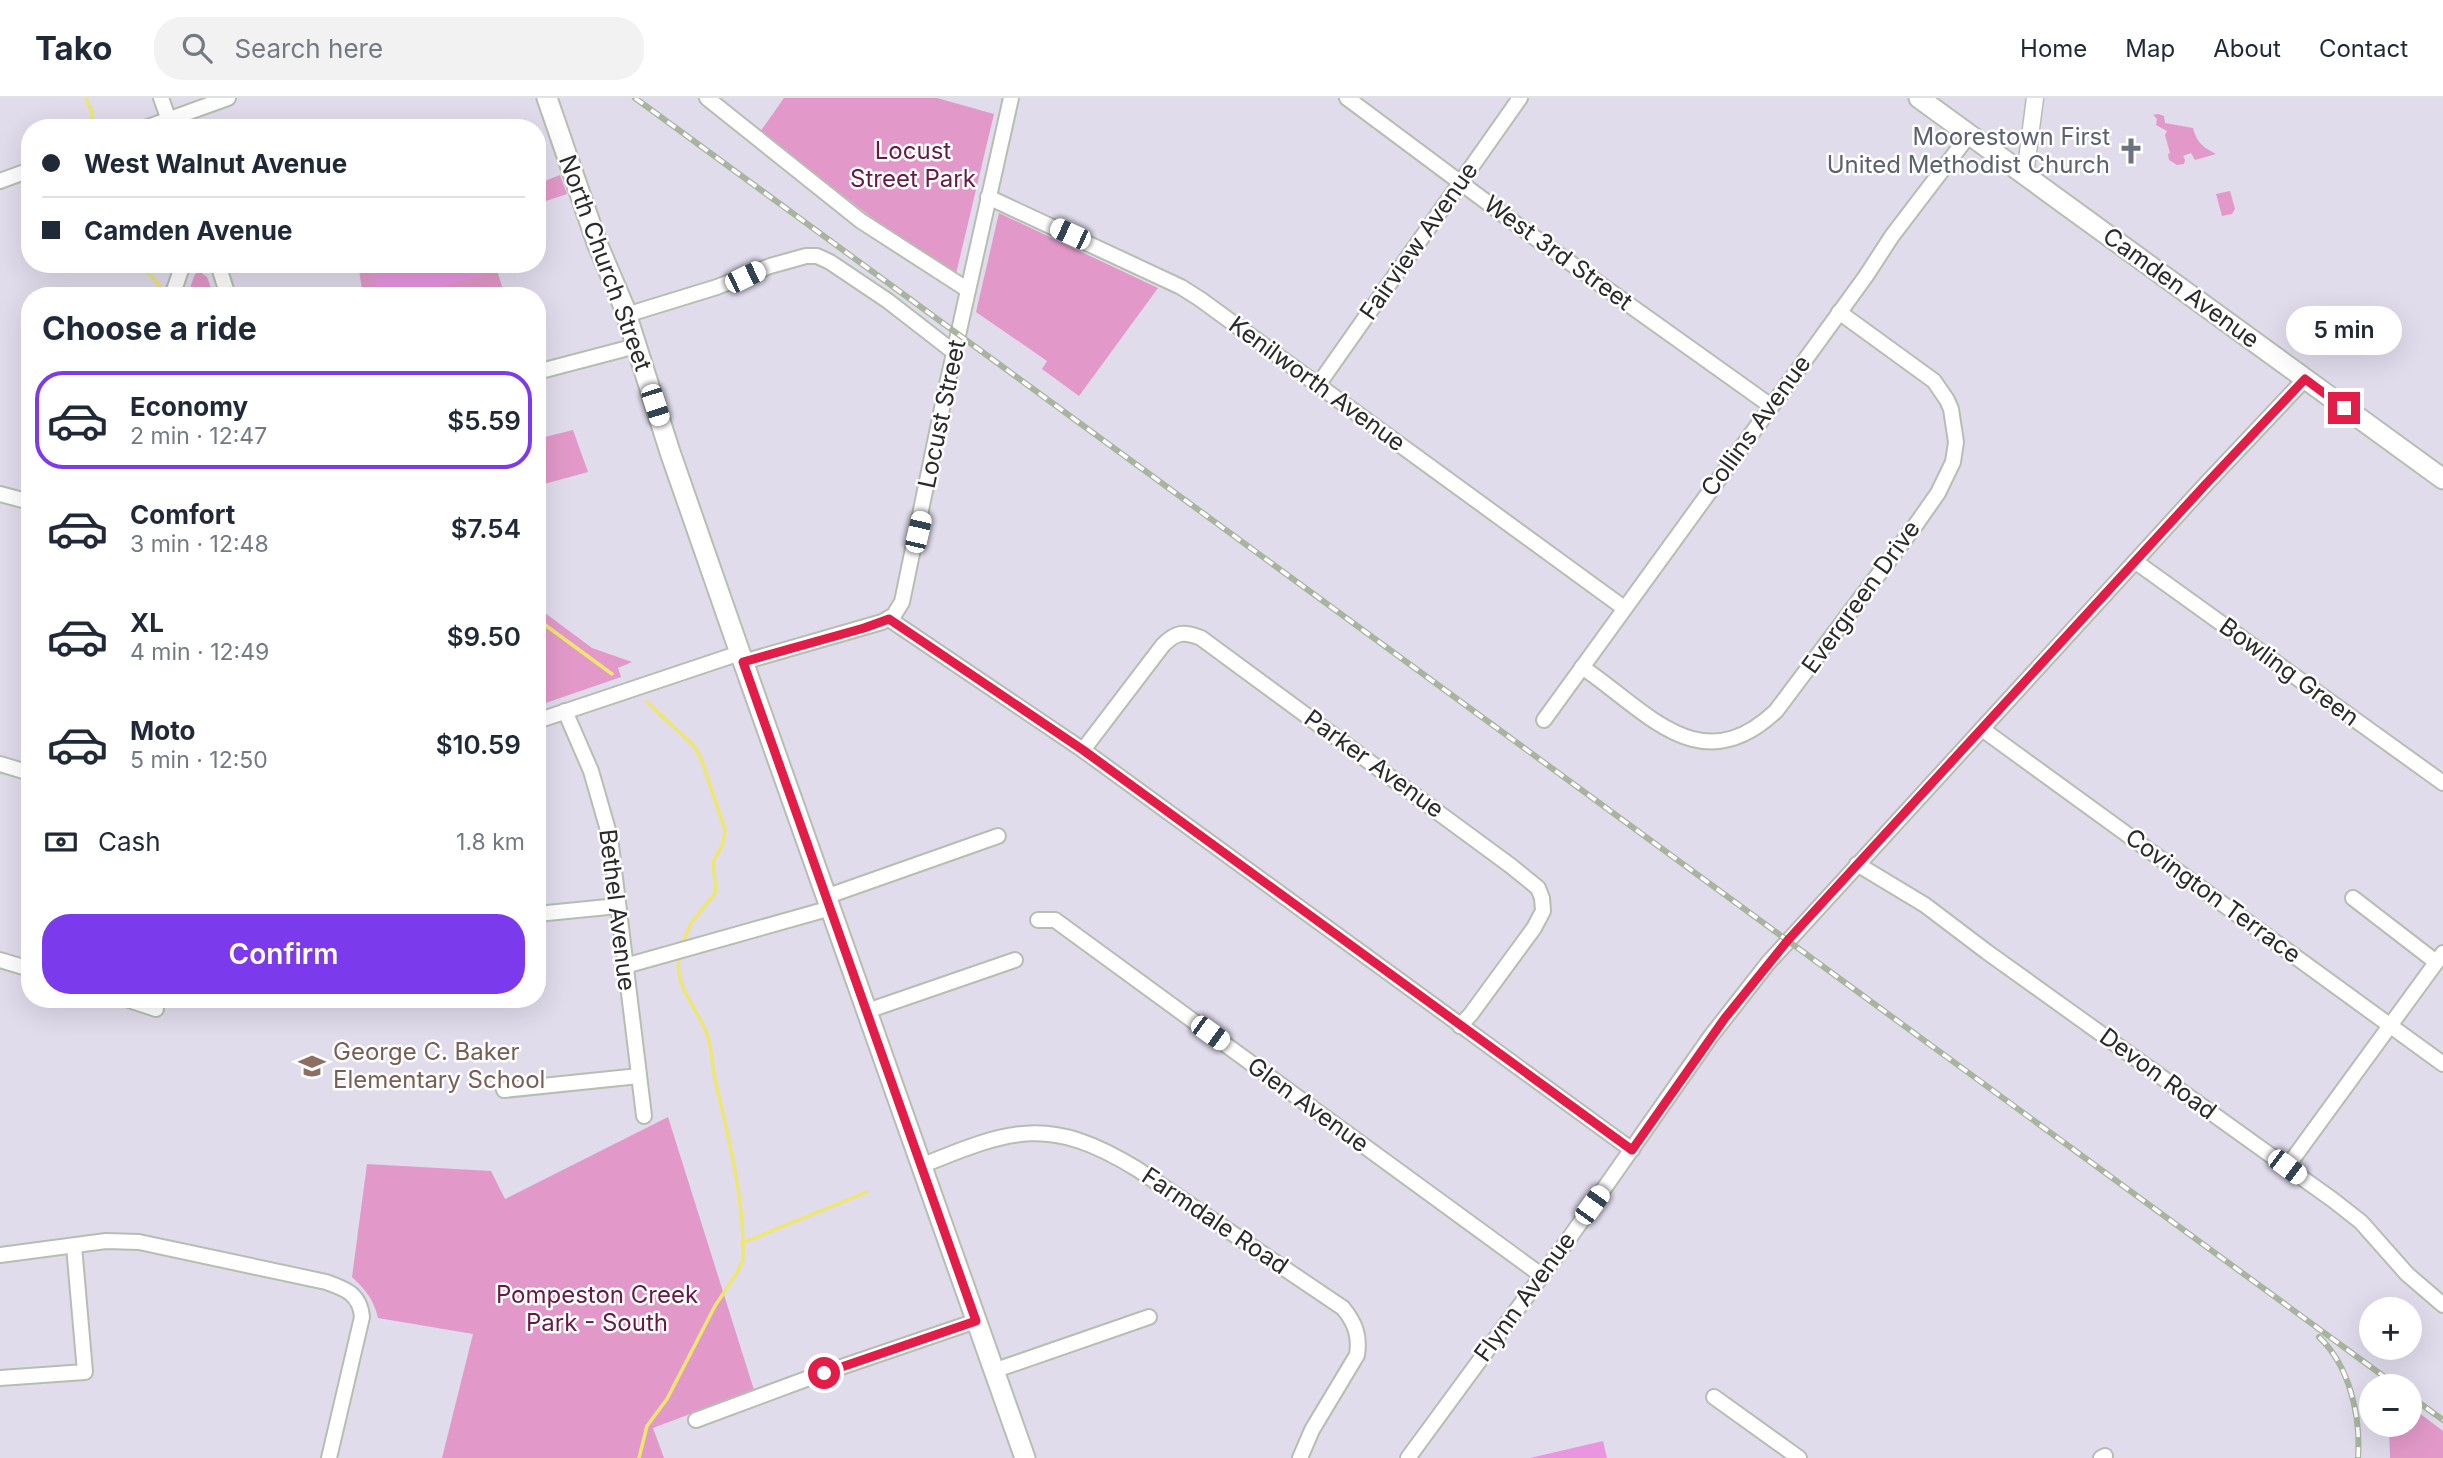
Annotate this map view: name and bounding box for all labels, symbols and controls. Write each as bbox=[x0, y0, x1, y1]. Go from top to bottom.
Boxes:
search box bbox=[154, 17, 644, 80]
text: Tako bbox=[35, 28, 112, 68]
icon: search bbox=[178, 29, 216, 67]
text: Search here bbox=[234, 33, 383, 64]
text: Home bbox=[2020, 34, 2087, 63]
text: Map bbox=[2125, 34, 2175, 63]
text: About bbox=[2213, 34, 2281, 63]
text: Contact bbox=[2319, 34, 2408, 63]
place label: Moorestown First United Methodist Church bbox=[1827, 122, 2110, 179]
park label: Locust Street Park bbox=[850, 136, 976, 193]
church icon: Moorestown First United Methodist Church bbox=[2116, 136, 2146, 166]
text: West Walnut Avenue bbox=[84, 148, 347, 179]
street label: North Church Street bbox=[553, 151, 658, 375]
street label: Fairview Avenue bbox=[1353, 156, 1484, 325]
street label: West 3rd Street bbox=[1478, 189, 1638, 316]
text: Camden Avenue bbox=[84, 215, 292, 246]
car bbox=[1047, 216, 1094, 252]
street label: Camden Avenue bbox=[2098, 221, 2265, 354]
car bbox=[722, 258, 769, 296]
callout: 5 min bbox=[2286, 306, 2402, 356]
text: Choose a ride bbox=[42, 309, 257, 348]
street label: Kenilworth Avenue bbox=[1223, 310, 1411, 457]
text: 5 min bbox=[2313, 316, 2375, 344]
street label: Locust Street bbox=[912, 337, 971, 491]
street label: Collins Avenue bbox=[1695, 350, 1816, 502]
car bbox=[639, 382, 672, 428]
icon: car bbox=[46, 389, 109, 452]
text: Economy bbox=[130, 391, 248, 422]
route end bbox=[2328, 392, 2360, 424]
text: $5.59 bbox=[447, 405, 521, 436]
text: 2 min · 12:47 bbox=[130, 422, 267, 450]
icon: car bbox=[46, 497, 109, 560]
text: Comfort bbox=[130, 499, 235, 530]
car bbox=[904, 509, 933, 555]
text: $7.54 bbox=[451, 513, 521, 544]
street label: Evergreen Drive bbox=[1795, 515, 1926, 679]
text: 3 min · 12:48 bbox=[130, 530, 269, 558]
icon: car bbox=[46, 605, 109, 668]
text: XL bbox=[130, 607, 164, 638]
street label: Bowling Green bbox=[2214, 611, 2365, 732]
text: $9.50 bbox=[447, 621, 521, 652]
text: 4 min · 12:49 bbox=[130, 638, 269, 666]
street label: Parker Avenue bbox=[1299, 703, 1450, 824]
icon: car bbox=[46, 713, 109, 776]
text: Moto bbox=[130, 715, 195, 746]
text: $10.59 bbox=[436, 729, 521, 760]
text: 5 min · 12:50 bbox=[130, 746, 268, 774]
street label: Covington Terrace bbox=[2120, 822, 2307, 969]
icon: cash bbox=[42, 823, 80, 861]
text: Cash bbox=[98, 826, 161, 857]
street label: Bethel Avenue bbox=[593, 827, 642, 992]
text: 1.8 km bbox=[456, 828, 525, 856]
button: Confirm bbox=[42, 914, 525, 994]
car bbox=[1187, 1012, 1234, 1054]
street label: Devon Road bbox=[2094, 1022, 2222, 1126]
place label: George C. Baker Elementary School bbox=[333, 1037, 545, 1094]
school or university icon: George C. Baker Elementary School bbox=[297, 1051, 327, 1081]
street label: Glen Avenue bbox=[1242, 1051, 1375, 1158]
car bbox=[2264, 1146, 2311, 1188]
street label: Farmdale Road bbox=[1137, 1161, 1294, 1280]
car bbox=[1572, 1182, 1613, 1228]
street label: Flynn Avenue bbox=[1468, 1226, 1581, 1367]
park label: Pompeston Creek Park - South bbox=[496, 1280, 698, 1337]
map controls bbox=[2359, 1297, 2422, 1437]
button: + bbox=[2359, 1297, 2422, 1360]
route start bbox=[808, 1357, 840, 1389]
button: − bbox=[2359, 1374, 2422, 1437]

